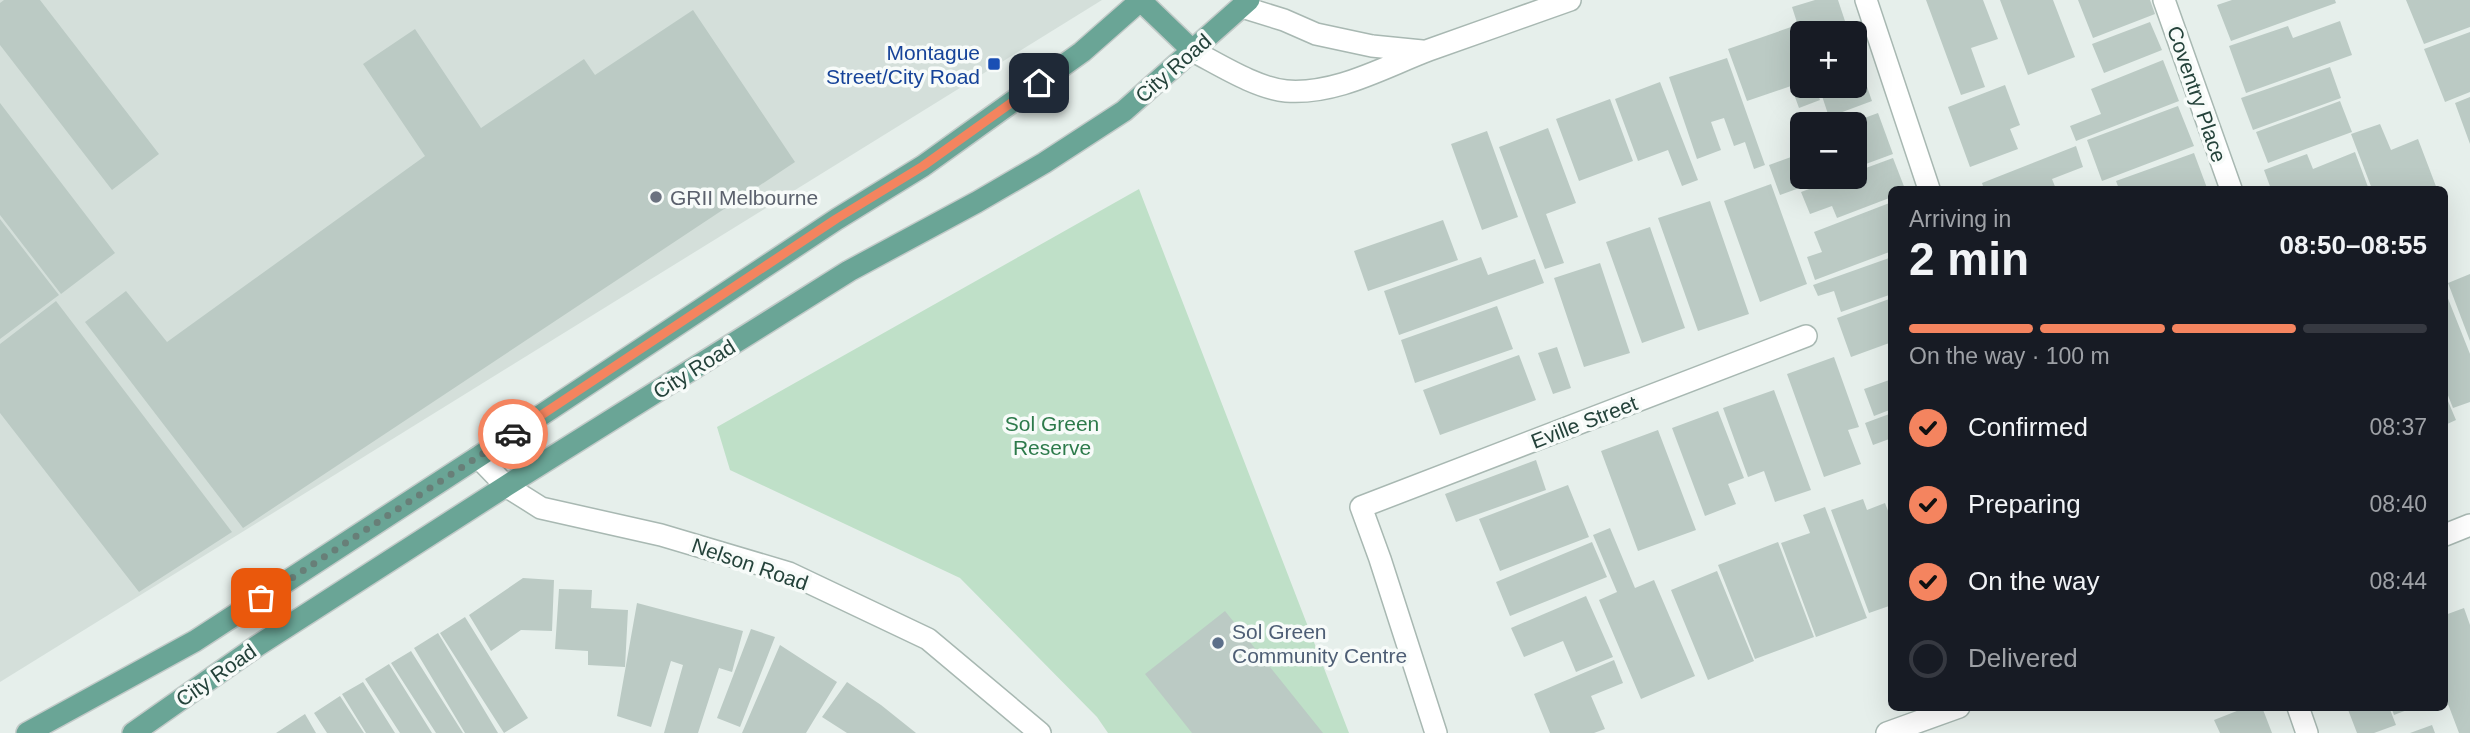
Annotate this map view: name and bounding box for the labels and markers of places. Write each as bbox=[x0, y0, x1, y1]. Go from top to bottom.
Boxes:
place label: Montague Street/City Road bbox=[826, 41, 980, 88]
pin bbox=[1009, 53, 1069, 113]
marker: Montague Street/City Road bbox=[986, 56, 1002, 72]
place label: GRII Melbourne bbox=[670, 186, 818, 209]
marker: GRII Melbourne bbox=[648, 189, 664, 205]
pin bbox=[231, 568, 291, 628]
place label: Sol Green Community Centre bbox=[1232, 620, 1407, 667]
marker: Sol Green Community Centre bbox=[1210, 635, 1226, 651]

